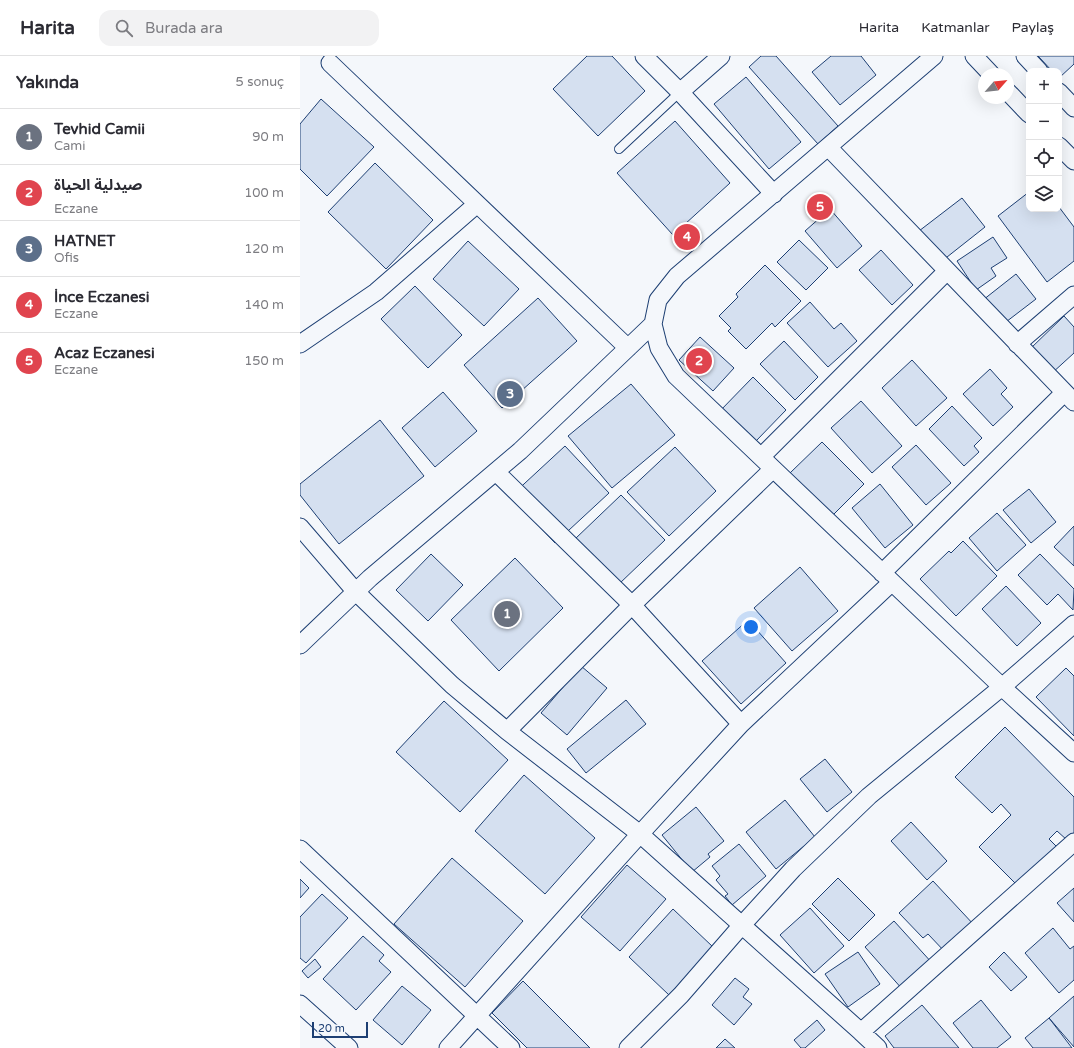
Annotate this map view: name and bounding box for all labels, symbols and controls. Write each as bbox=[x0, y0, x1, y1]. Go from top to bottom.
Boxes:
search box bbox=[99, 10, 379, 46]
text: Harita bbox=[20, 17, 75, 39]
icon: search bbox=[113, 17, 135, 39]
text: Burada ara bbox=[145, 19, 223, 37]
text: Harita bbox=[859, 19, 899, 36]
text: Katmanlar bbox=[921, 19, 990, 36]
text: Paylaş bbox=[1012, 19, 1054, 36]
north arrow bbox=[978, 68, 1014, 104]
map controls bbox=[1026, 68, 1062, 212]
button: + bbox=[1026, 68, 1062, 104]
text: Yakında bbox=[16, 72, 79, 93]
text: 5 sonuç bbox=[236, 74, 284, 90]
button: − bbox=[1026, 104, 1062, 140]
text: Tevhid Camii bbox=[54, 120, 145, 138]
text: 1 bbox=[25, 129, 33, 145]
text: 90 m bbox=[252, 129, 284, 145]
text: Cami bbox=[54, 138, 86, 154]
button: locate bbox=[1026, 140, 1062, 176]
text: صيدلية الحياة bbox=[54, 176, 142, 194]
button: layers bbox=[1026, 176, 1062, 212]
text: 2 bbox=[25, 185, 33, 201]
text: 100 m bbox=[244, 185, 284, 201]
pin: 5 bbox=[807, 192, 833, 222]
text: Eczane bbox=[54, 201, 98, 217]
pin: 4 bbox=[674, 222, 700, 252]
text: HATNET bbox=[54, 232, 115, 250]
text: 3 bbox=[25, 241, 33, 257]
text: 120 m bbox=[244, 241, 284, 257]
text: Ofis bbox=[54, 250, 79, 266]
text: İnce Eczanesi bbox=[54, 288, 149, 306]
text: 4 bbox=[25, 297, 33, 313]
text: 140 m bbox=[244, 297, 284, 313]
text: Eczane bbox=[54, 306, 98, 322]
text: Acaz Eczanesi bbox=[54, 344, 155, 362]
pin: 2 bbox=[686, 346, 712, 376]
text: 5 bbox=[25, 353, 33, 369]
text: 150 m bbox=[244, 353, 284, 369]
text: Eczane bbox=[54, 362, 98, 378]
pin: 3 bbox=[497, 379, 523, 409]
pin: 1 bbox=[494, 599, 520, 629]
your location bbox=[741, 617, 761, 637]
scale bar bbox=[312, 1020, 368, 1039]
text: 20 m bbox=[318, 1022, 345, 1035]

